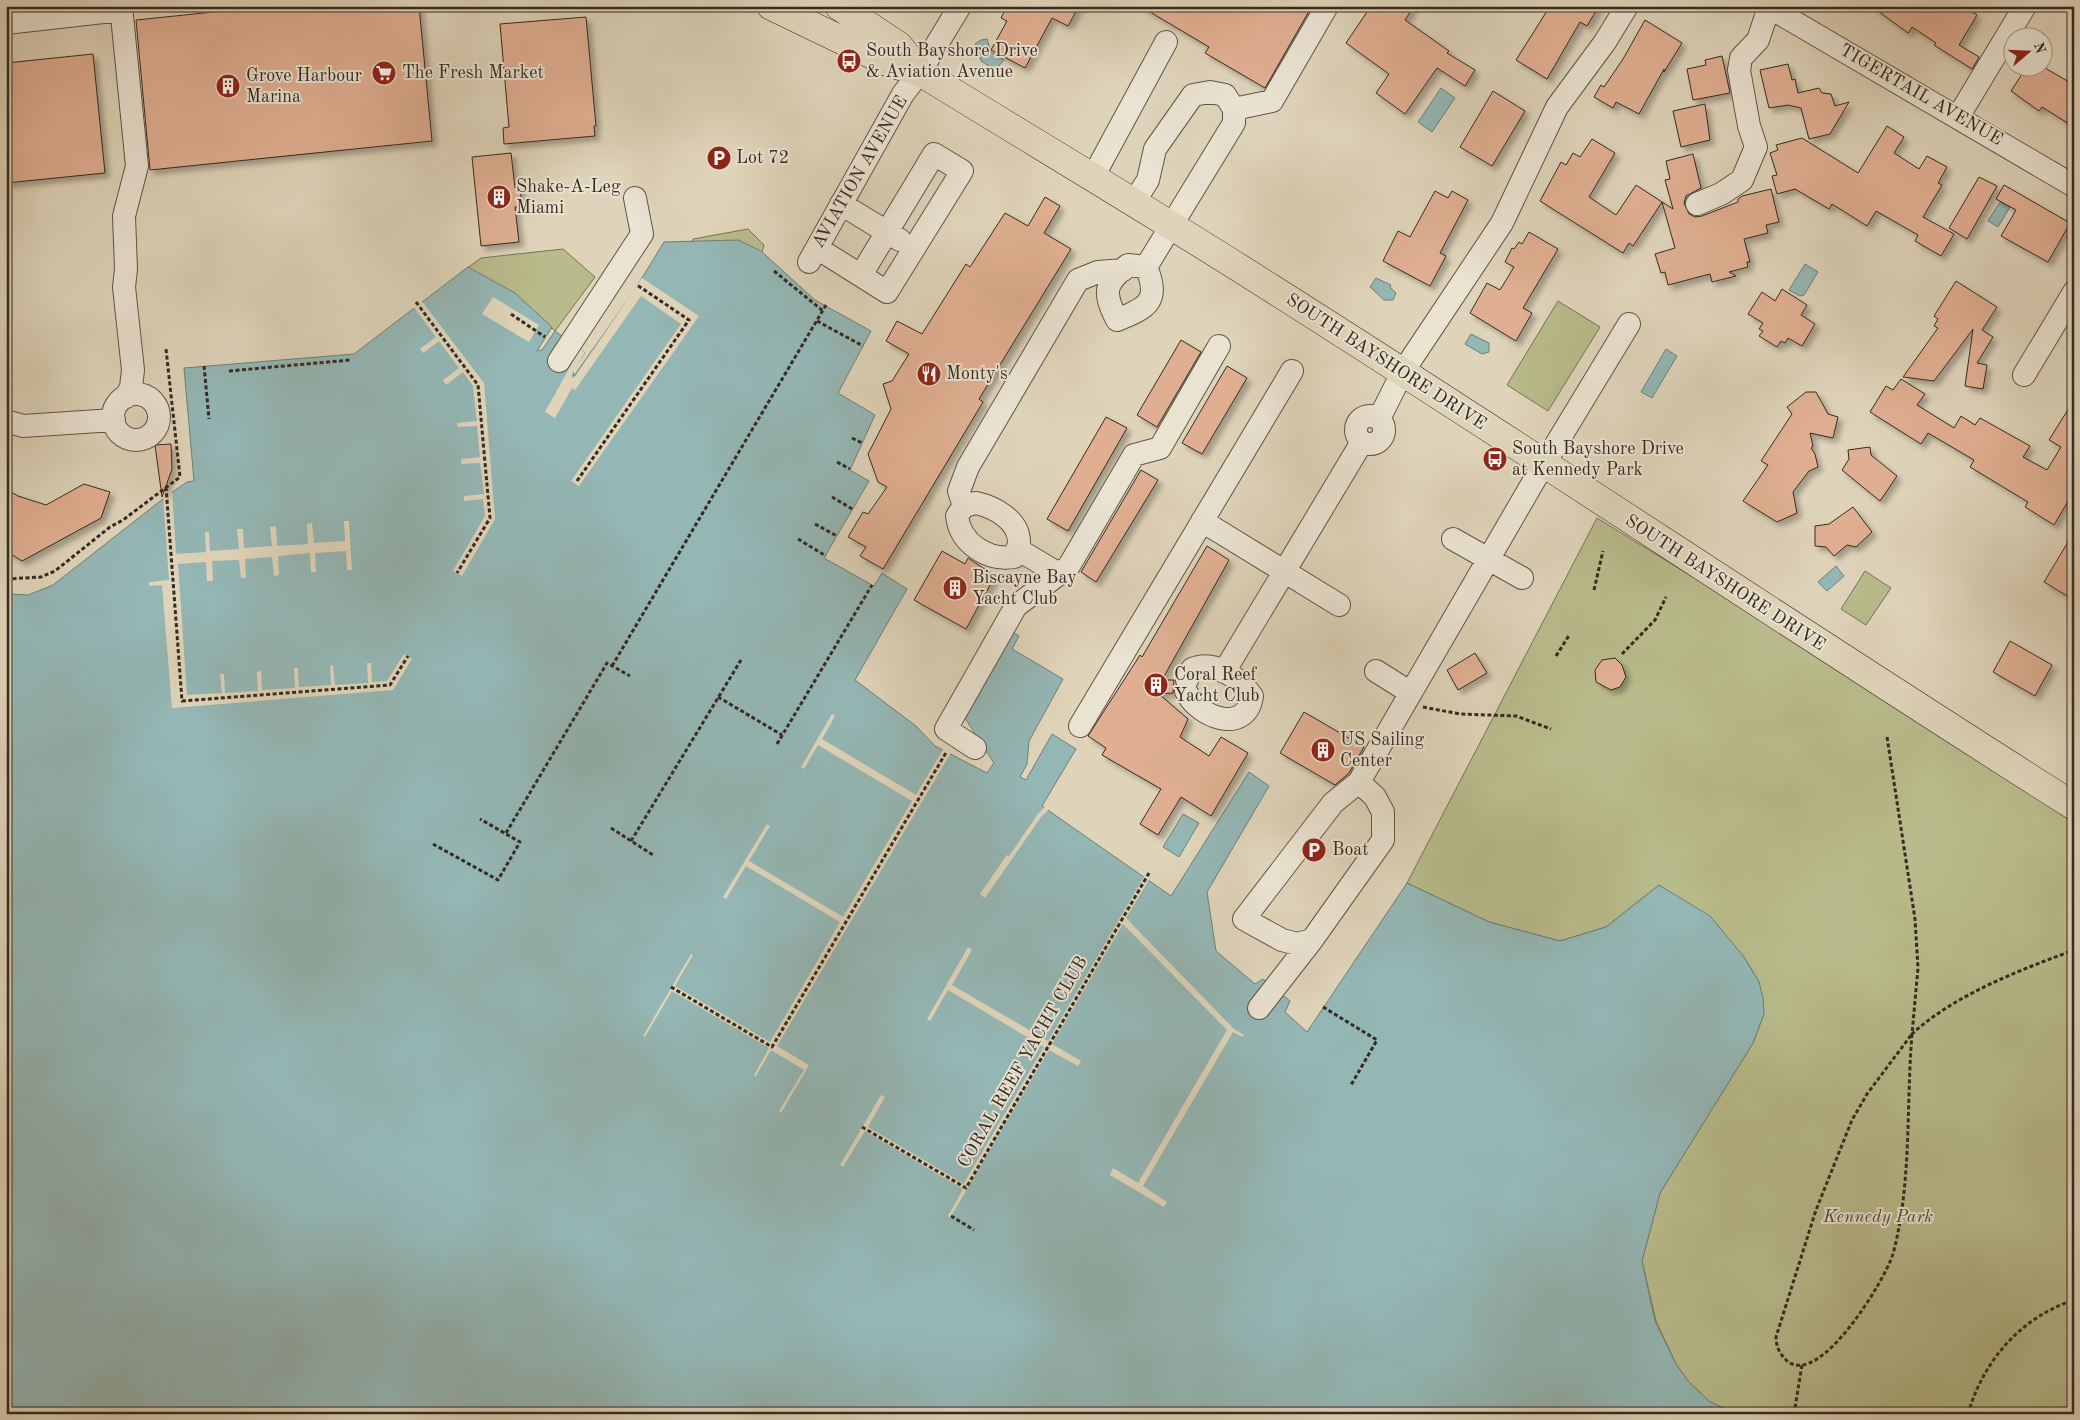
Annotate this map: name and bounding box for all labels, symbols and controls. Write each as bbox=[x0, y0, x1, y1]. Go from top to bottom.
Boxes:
north arrow bbox=[2002, 28, 2052, 78]
street label: TIGERTAIL AVENUE bbox=[1836, 41, 2006, 149]
text: N bbox=[2031, 41, 2048, 56]
place label: South Bayshore Drive & Aviation Avenue bbox=[866, 42, 1038, 81]
bus stop icon: South Bayshore Drive & Aviation Avenue bbox=[836, 48, 862, 74]
supermarket icon: The Fresh Market bbox=[371, 60, 397, 86]
place label: The Fresh Market bbox=[402, 64, 544, 82]
place label: Grove Harbour Marina bbox=[246, 67, 363, 106]
building icon: Grove Harbour Marina bbox=[215, 73, 241, 99]
street label: AVIATION AVENUE bbox=[809, 93, 911, 251]
parking icon: Lot 72 bbox=[706, 145, 732, 171]
place label: Lot 72 bbox=[736, 149, 789, 167]
place label: Shake-A-Leg Miami bbox=[516, 178, 621, 217]
building icon: Shake-A-Leg Miami bbox=[486, 184, 512, 210]
street label: SOUTH BAYSHORE DRIVE bbox=[1283, 291, 1489, 433]
restaurant icon: Monty's bbox=[916, 361, 942, 387]
place label: Monty's bbox=[946, 365, 1008, 383]
place label: South Bayshore Drive at Kennedy Park bbox=[1512, 440, 1684, 479]
bus stop icon: South Bayshore Drive at Kennedy Park bbox=[1482, 446, 1508, 472]
street label: SOUTH BAYSHORE DRIVE bbox=[1622, 512, 1828, 654]
place label: Biscayne Bay Yacht Club bbox=[972, 569, 1077, 608]
building icon: Biscayne Bay Yacht Club bbox=[942, 575, 968, 601]
place label: Coral Reef Yacht Club bbox=[1174, 666, 1260, 705]
building icon: Coral Reef Yacht Club bbox=[1143, 672, 1169, 698]
place label: US Sailing Center bbox=[1340, 731, 1425, 770]
building icon: US Sailing Center bbox=[1310, 737, 1336, 763]
parking icon: Boat bbox=[1301, 837, 1327, 863]
place label: Boat bbox=[1332, 841, 1369, 859]
street label: CORAL REEF YACHT CLUB bbox=[955, 953, 1091, 1171]
park label: Kennedy Park bbox=[1822, 1208, 1933, 1226]

